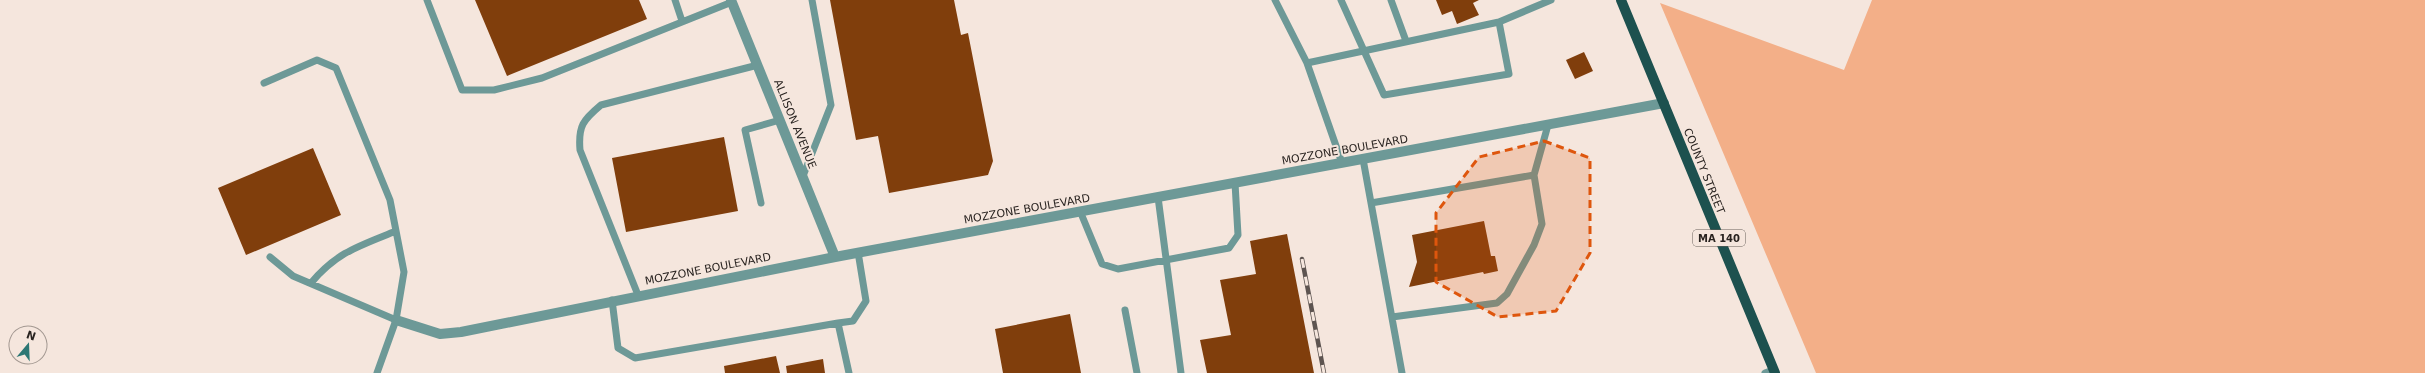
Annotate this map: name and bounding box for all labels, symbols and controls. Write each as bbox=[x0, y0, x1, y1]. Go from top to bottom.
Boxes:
street label: ALLISON AVENUE bbox=[771, 78, 819, 170]
street label: COUNTY STREET bbox=[1681, 126, 1727, 216]
street label: MOZZONE BOULEVARD bbox=[1281, 132, 1409, 168]
street label: MOZZONE BOULEVARD bbox=[963, 191, 1091, 227]
road number: MA 140 bbox=[1693, 230, 1745, 246]
street label: MOZZONE BOULEVARD bbox=[644, 250, 772, 288]
north arrow bbox=[8, 325, 48, 365]
text: N bbox=[25, 328, 38, 344]

